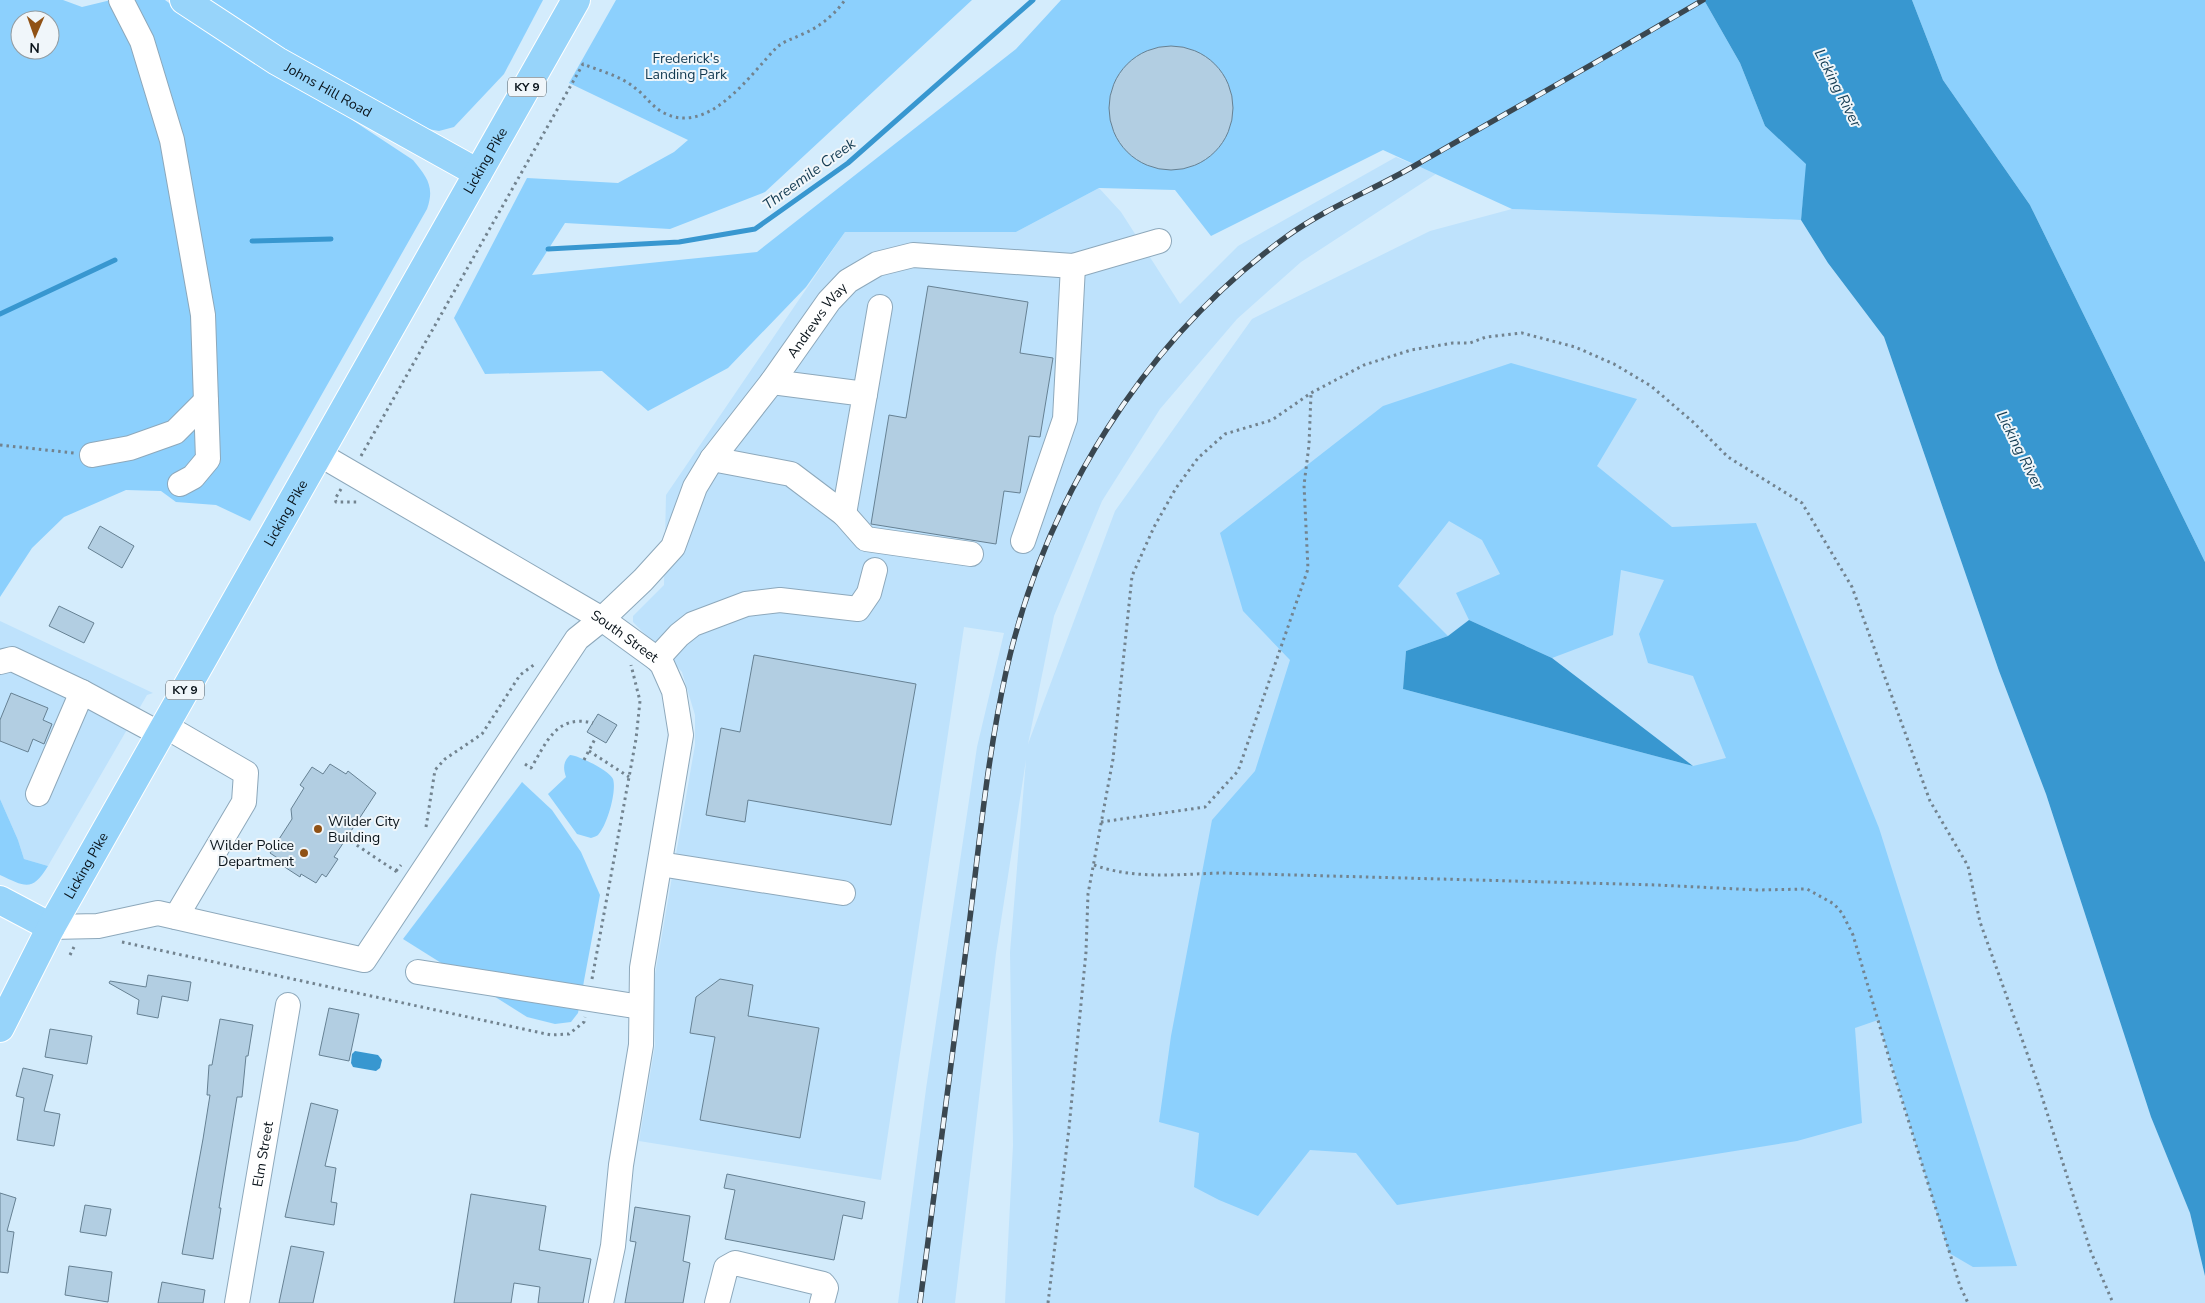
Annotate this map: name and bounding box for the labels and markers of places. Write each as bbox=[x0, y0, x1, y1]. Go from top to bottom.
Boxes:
place label: Wilder City Building bbox=[328, 812, 401, 847]
marker: Wilder City Building bbox=[312, 823, 324, 835]
place label: Wilder Police Department bbox=[210, 836, 294, 871]
marker: Wilder Police Department bbox=[298, 847, 310, 859]

